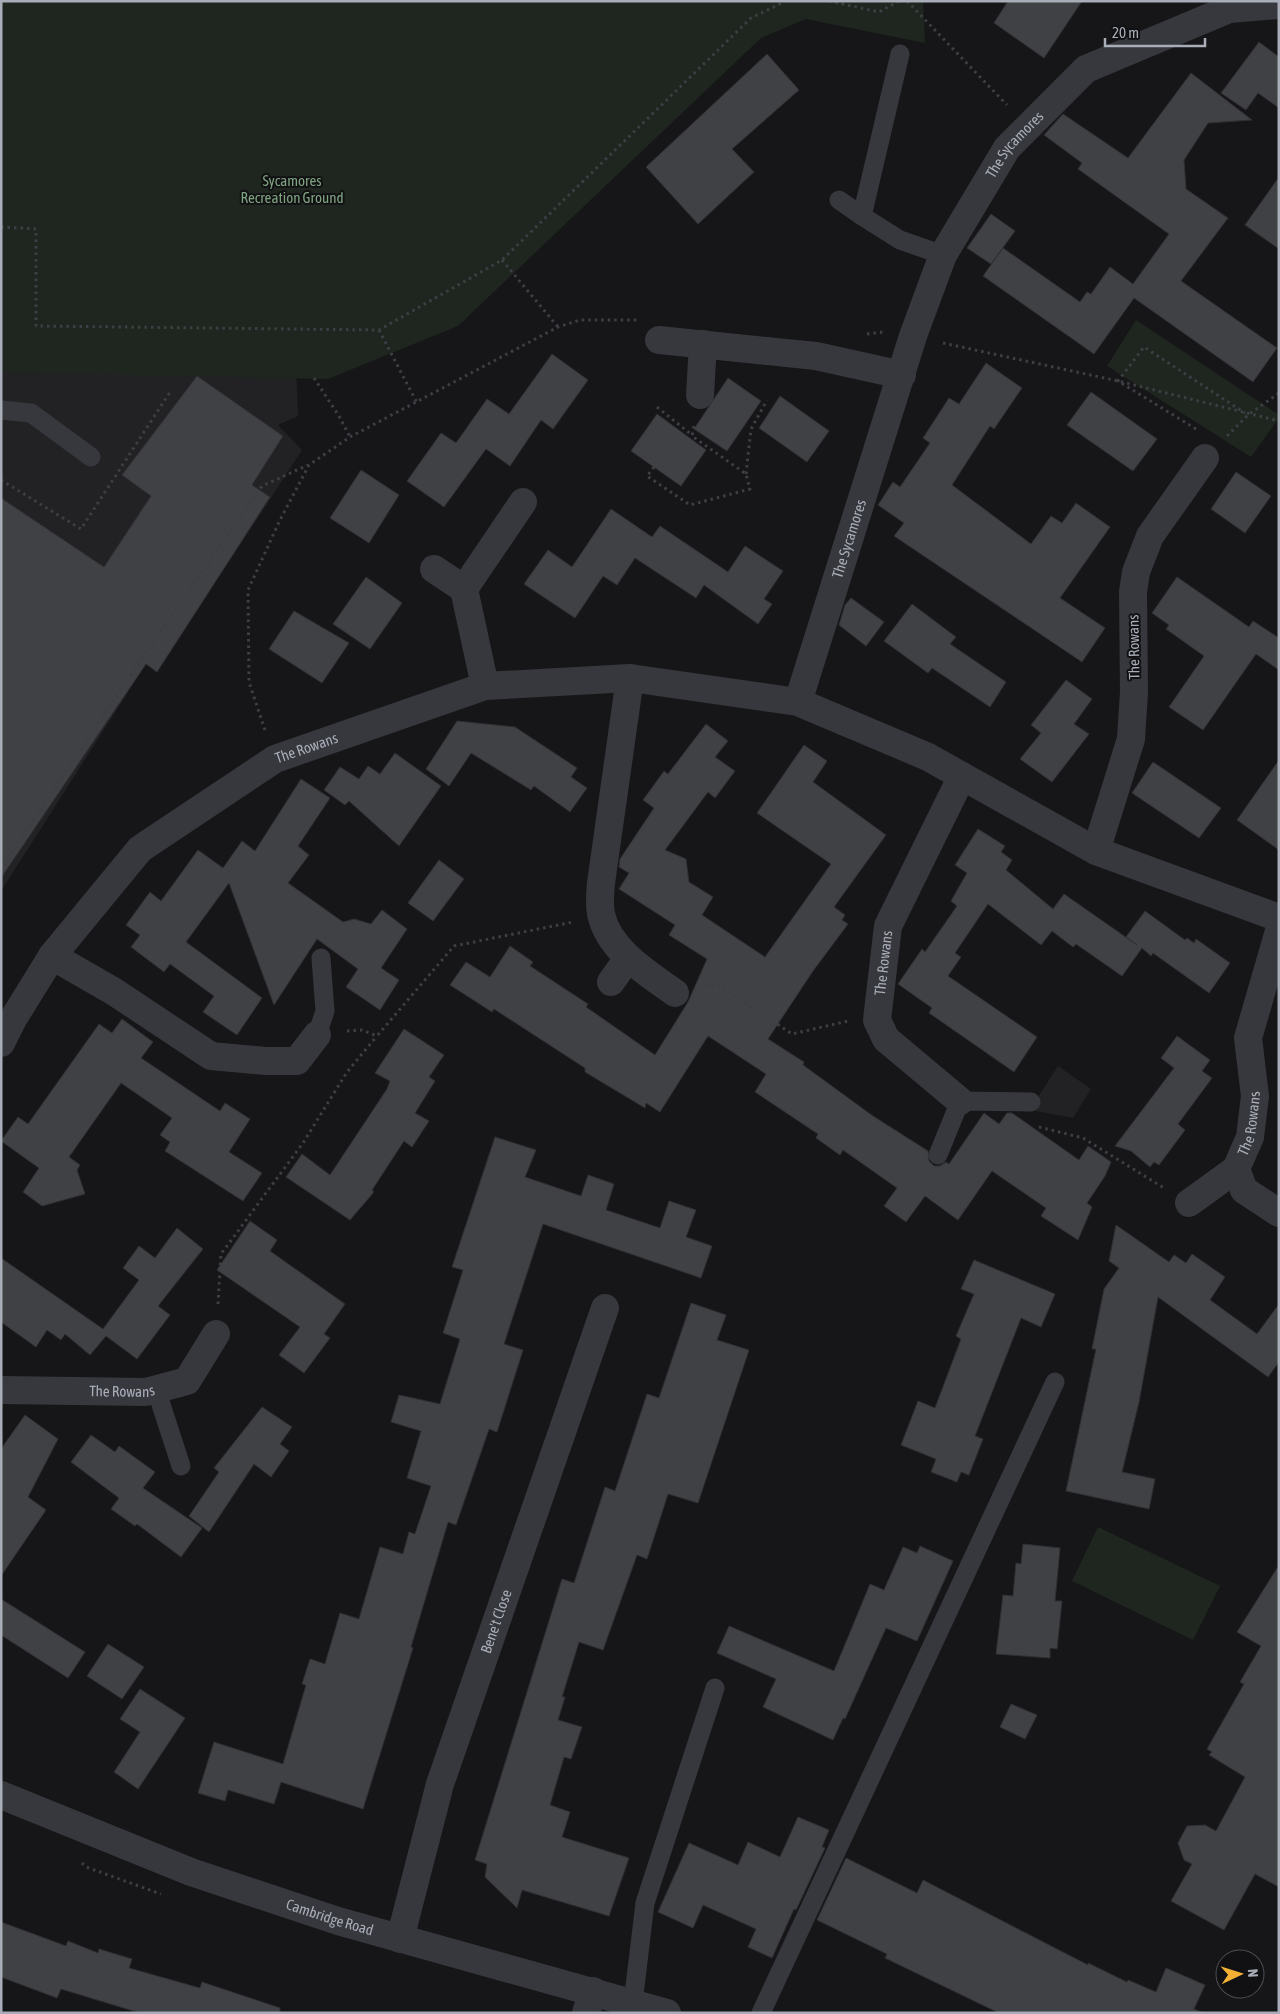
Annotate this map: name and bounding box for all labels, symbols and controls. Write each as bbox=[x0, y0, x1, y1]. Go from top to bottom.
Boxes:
scale bar bbox=[1105, 15, 1205, 47]
text: 20 m bbox=[1112, 24, 1139, 41]
street label: The Sycamores bbox=[982, 108, 1047, 181]
park label: Sycamores Recreation Ground bbox=[240, 172, 344, 206]
street label: The Sycamores bbox=[828, 497, 869, 580]
street label: The Rowans bbox=[1124, 614, 1143, 680]
street label: The Rowans bbox=[273, 729, 340, 766]
street label: The Rowans bbox=[871, 930, 895, 996]
street label: The Rowans bbox=[1234, 1091, 1263, 1158]
street label: The Rowans bbox=[89, 1381, 156, 1400]
street label: Bene't Close bbox=[477, 1587, 515, 1655]
street label: Cambridge Road bbox=[284, 1895, 375, 1938]
north arrow bbox=[1215, 1949, 1265, 1999]
text: N bbox=[1245, 1968, 1261, 1978]

